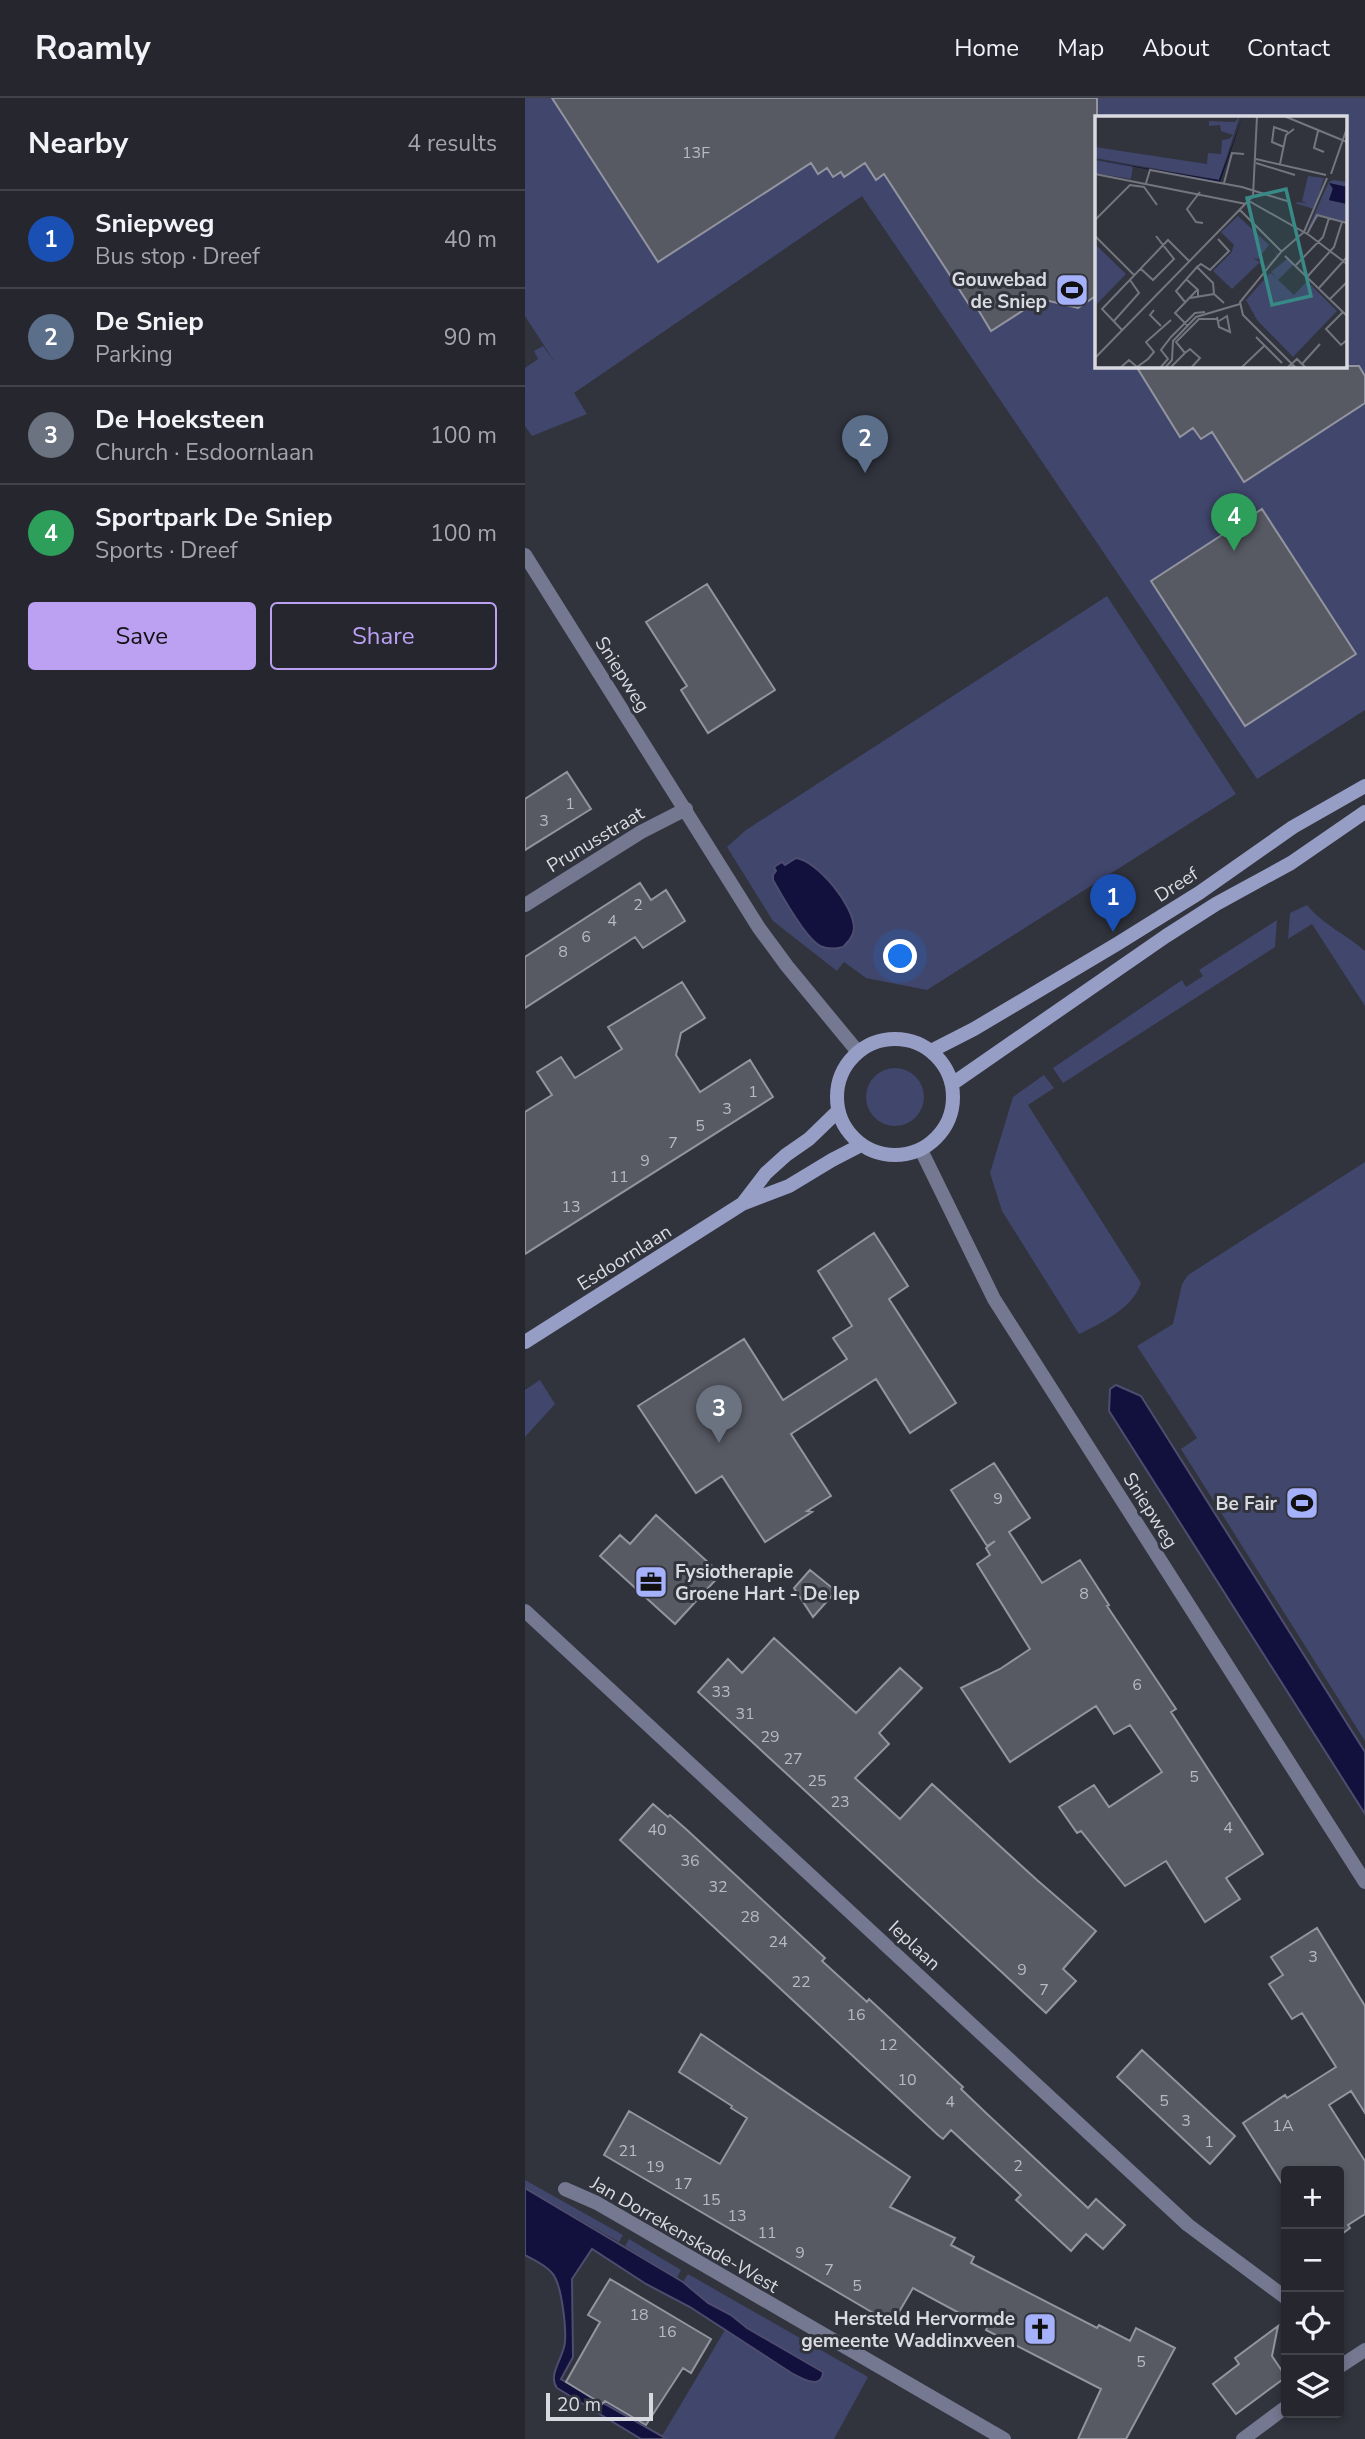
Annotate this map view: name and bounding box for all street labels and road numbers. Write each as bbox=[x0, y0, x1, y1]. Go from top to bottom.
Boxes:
street label: Sniepweg bbox=[589, 632, 656, 717]
street label: Prunusstraat bbox=[542, 800, 649, 879]
street label: Dreef bbox=[1150, 861, 1204, 909]
street label: Esdoornlaan bbox=[573, 1219, 677, 1297]
street label: Sniepweg bbox=[1117, 1468, 1184, 1553]
street label: Ieplaan bbox=[883, 1915, 946, 1977]
street label: Jan Dorrekenskade-West bbox=[585, 2170, 784, 2300]

